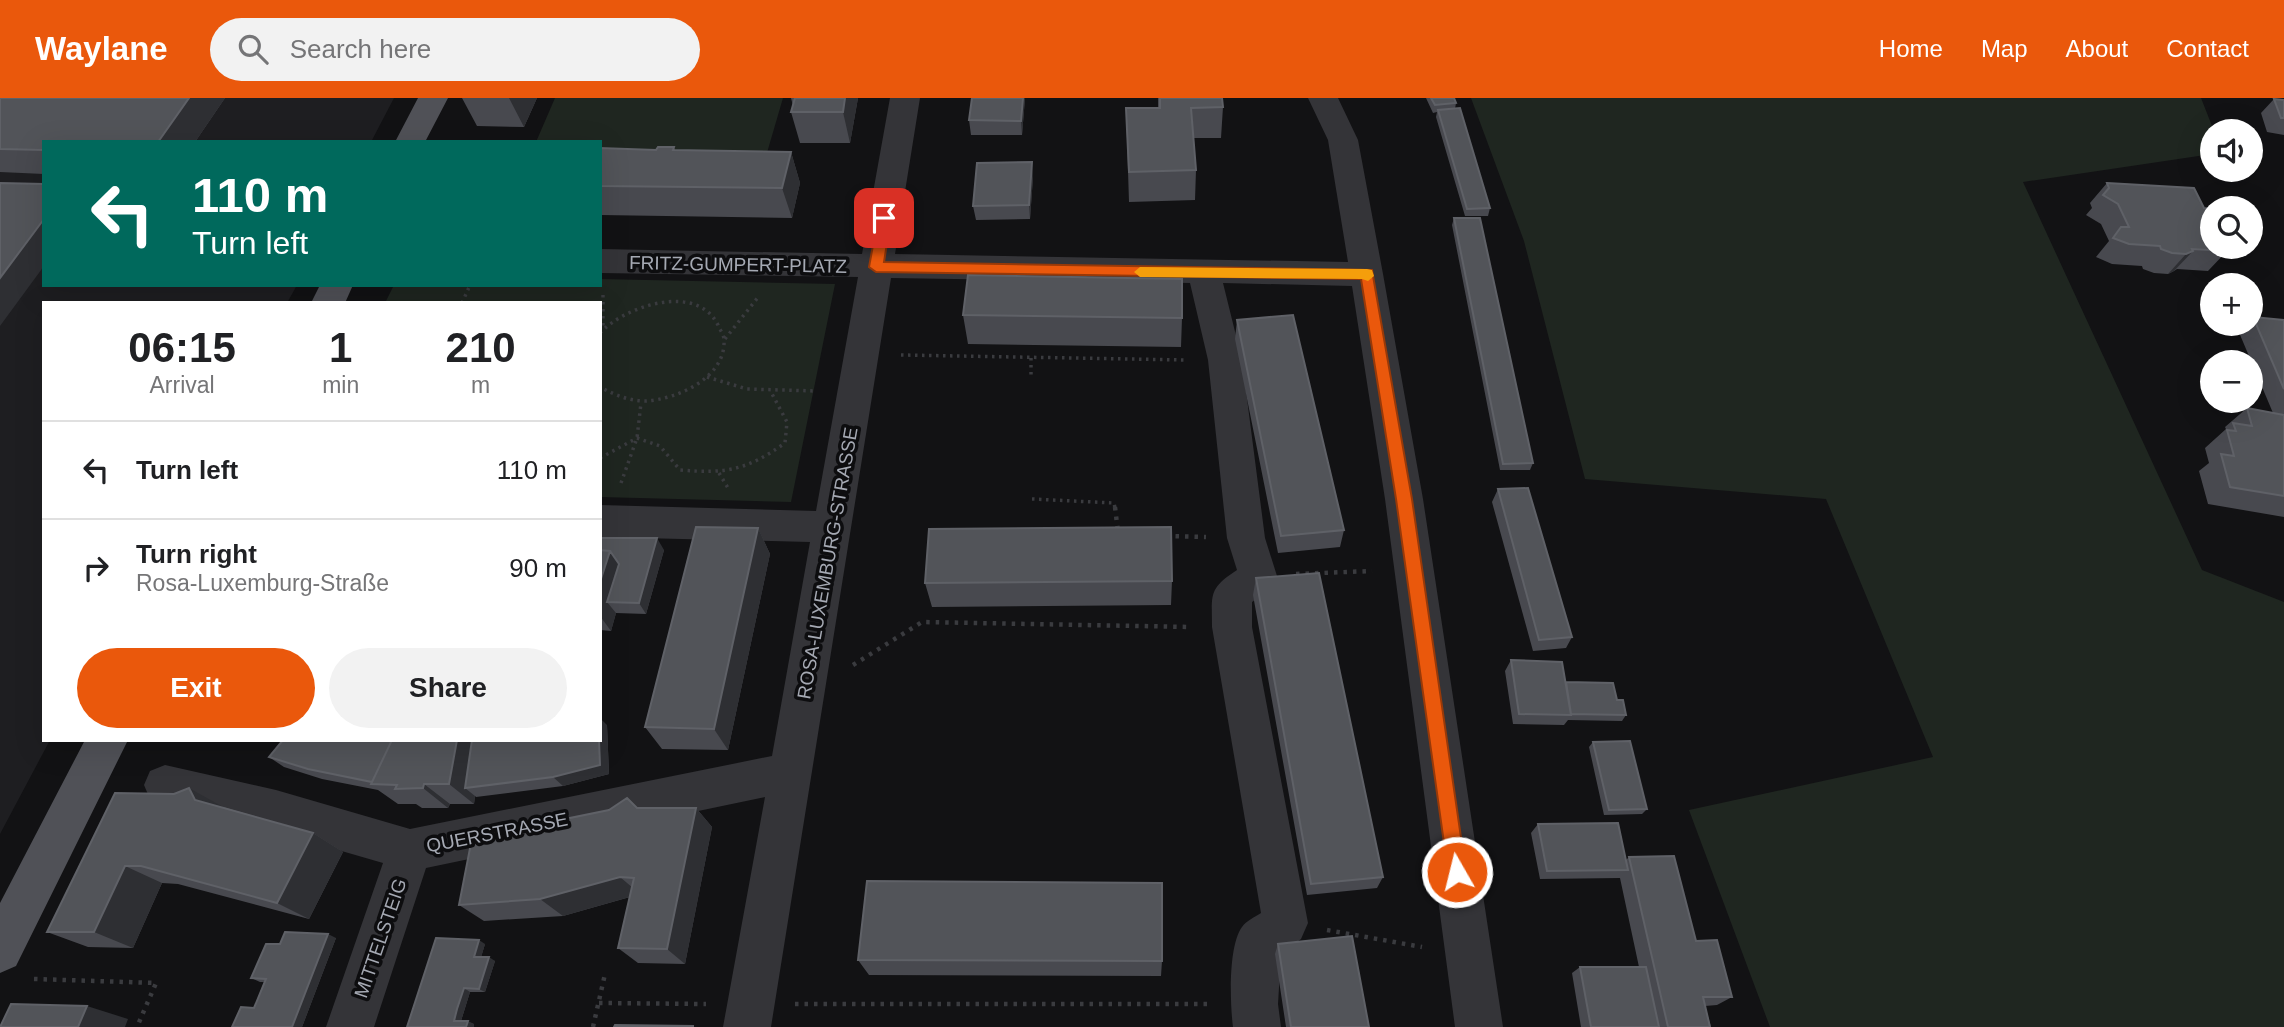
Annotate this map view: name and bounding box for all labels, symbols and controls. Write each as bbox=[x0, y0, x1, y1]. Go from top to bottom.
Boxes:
search box bbox=[210, 18, 700, 81]
text: Waylane bbox=[35, 30, 168, 67]
icon: search bbox=[234, 30, 272, 68]
text: Search here bbox=[290, 34, 431, 64]
text: Home bbox=[1879, 35, 1943, 62]
text: Map bbox=[1981, 35, 2028, 62]
text: About bbox=[2066, 35, 2128, 62]
text: Contact bbox=[2166, 35, 2249, 62]
map controls bbox=[2200, 119, 2263, 413]
button: sound bbox=[2200, 119, 2263, 182]
icon: left bbox=[77, 168, 168, 259]
text: 110 m bbox=[192, 168, 328, 222]
pin bbox=[854, 188, 914, 248]
button: search bbox=[2200, 196, 2263, 259]
icon: arrive bbox=[865, 199, 903, 237]
text: Turn left bbox=[192, 225, 308, 261]
street label: FRITZ-GUMPERT-PLATZ bbox=[629, 252, 847, 277]
button: + bbox=[2200, 273, 2263, 336]
text: 06:15 bbox=[128, 324, 236, 371]
text: 1 bbox=[329, 324, 352, 371]
text: 210 bbox=[446, 324, 516, 371]
button: − bbox=[2200, 350, 2263, 413]
text: Arrival bbox=[149, 372, 215, 398]
text: min bbox=[322, 372, 359, 398]
text: m bbox=[471, 372, 490, 398]
street label: ROSA-LUXEMBURG-STRASSE bbox=[793, 426, 862, 701]
icon: left bbox=[77, 451, 115, 489]
text: Turn left bbox=[136, 455, 238, 485]
text: 110 m bbox=[497, 455, 567, 485]
text: Turn right bbox=[136, 539, 257, 569]
icon: right bbox=[77, 549, 115, 587]
text: 90 m bbox=[509, 553, 567, 583]
text: Rosa-Luxemburg-Straße bbox=[136, 570, 389, 596]
button: Exit bbox=[77, 648, 315, 728]
button: Share bbox=[329, 648, 567, 728]
street label: QUERSTRASSE bbox=[425, 808, 570, 856]
position arrow bbox=[1420, 835, 1494, 909]
street label: MITTELSTEIG bbox=[350, 876, 411, 1000]

